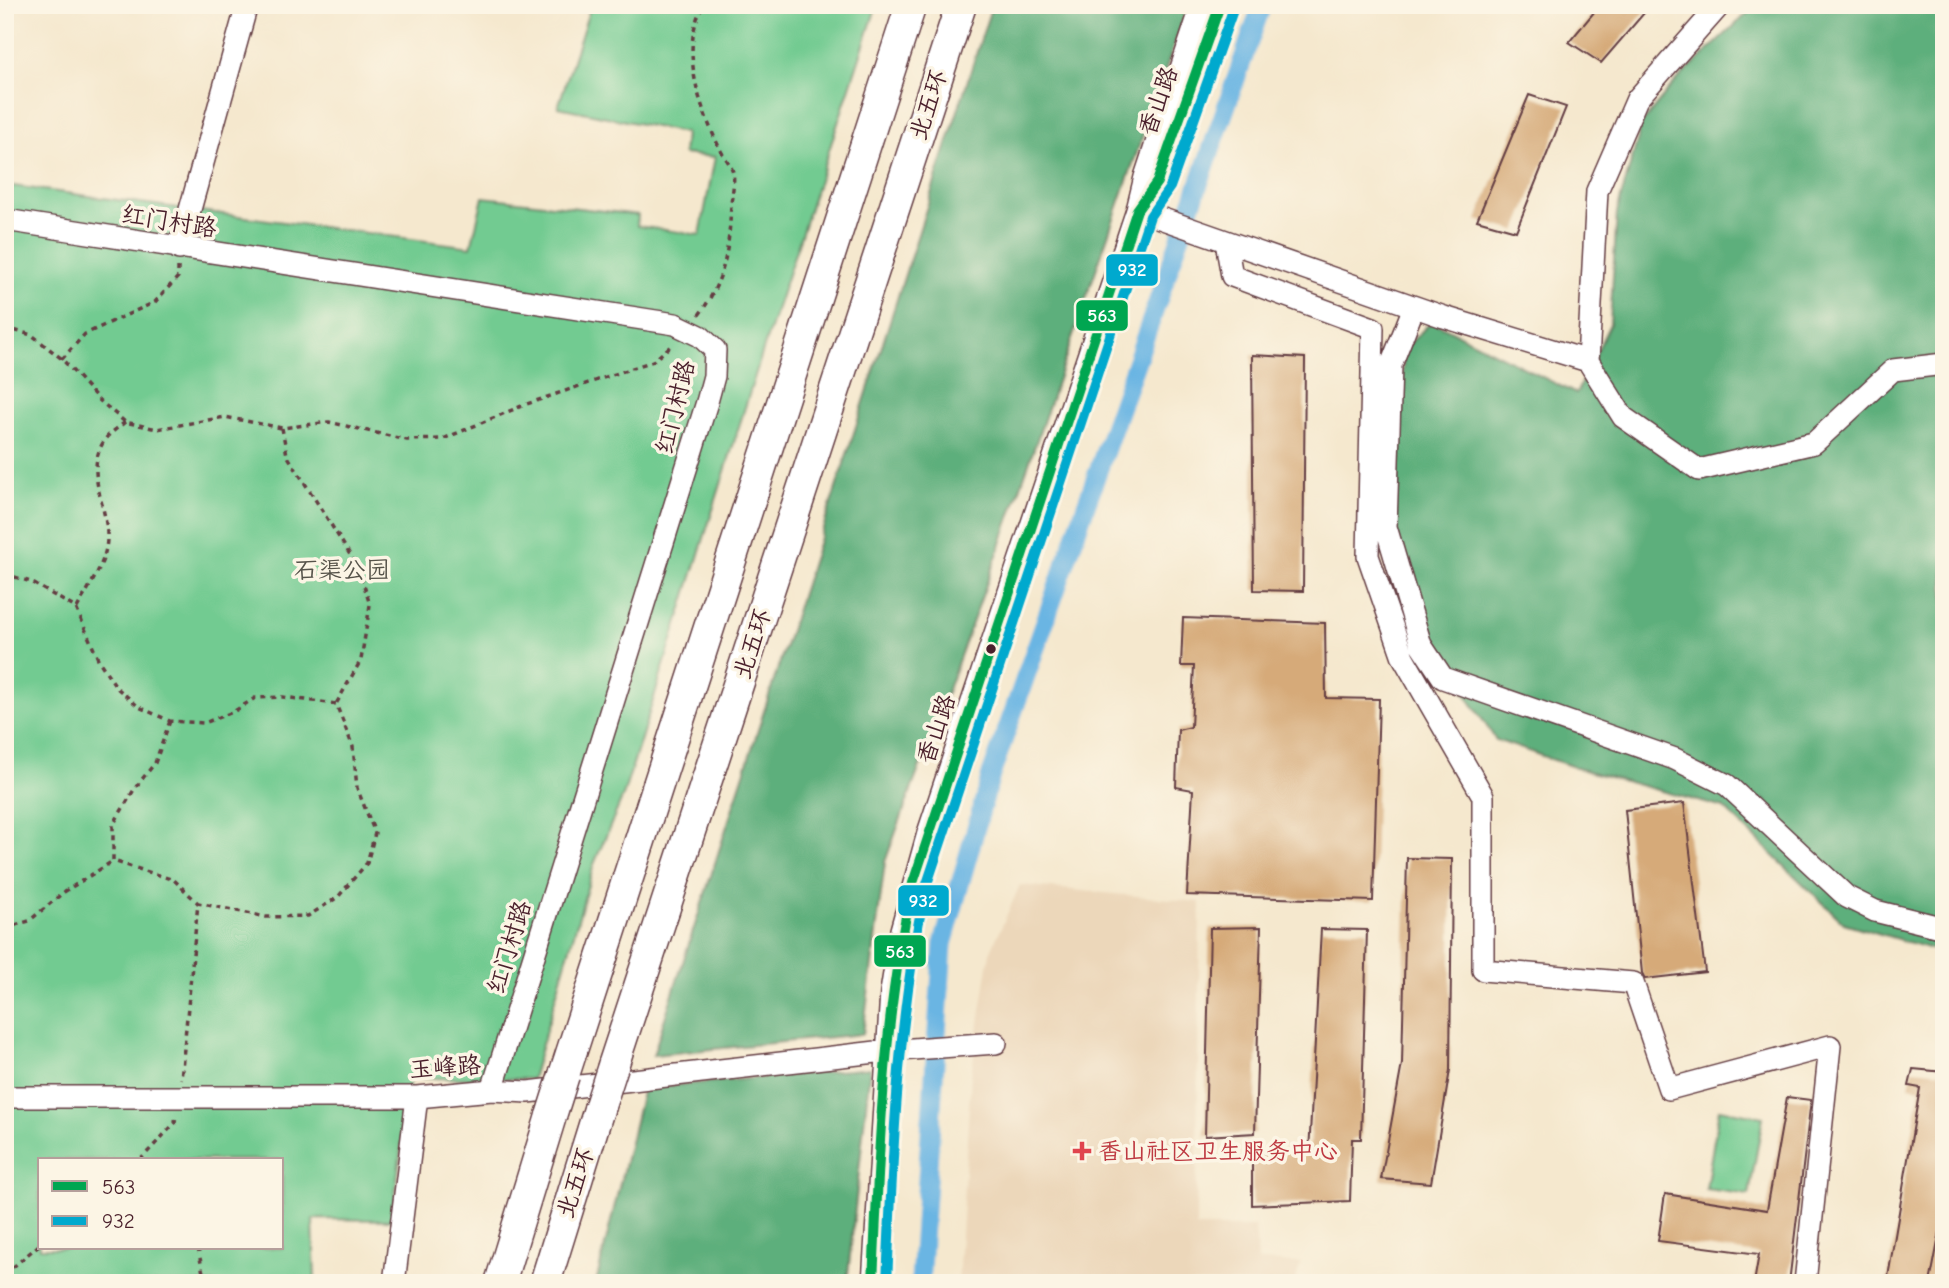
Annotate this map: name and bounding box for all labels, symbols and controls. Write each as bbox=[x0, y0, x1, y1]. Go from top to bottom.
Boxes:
street label: 香山路 bbox=[1133, 62, 1183, 140]
street label: 北五环 bbox=[904, 66, 952, 144]
street label: 红门村路 bbox=[119, 200, 219, 242]
line badge: 932 bbox=[1105, 253, 1159, 287]
text: 932 bbox=[1118, 259, 1146, 281]
line badge: 563 bbox=[1075, 299, 1129, 332]
text: 563 bbox=[1087, 305, 1117, 327]
street label: 红门村路 bbox=[650, 357, 700, 457]
park label: 石渠公园 bbox=[294, 556, 390, 584]
street label: 北五环 bbox=[728, 605, 776, 683]
unlabelled marker bbox=[984, 642, 998, 656]
street label: 香山路 bbox=[911, 690, 961, 768]
line badge: 932 bbox=[897, 884, 950, 917]
text: 932 bbox=[909, 890, 937, 912]
street label: 红门村路 bbox=[482, 897, 536, 997]
line badge: 563 bbox=[873, 934, 927, 968]
text: 563 bbox=[885, 941, 915, 963]
street label: 玉峰路 bbox=[408, 1051, 482, 1083]
place label: 香山社区卫生服务中心 bbox=[1098, 1137, 1338, 1165]
marker: 香山社区卫生服务中心 bbox=[1072, 1141, 1092, 1161]
street label: 北五环 bbox=[551, 1144, 599, 1222]
legend bbox=[38, 1158, 284, 1250]
text: 563 bbox=[102, 1175, 135, 1199]
text: 932 bbox=[102, 1209, 135, 1233]

